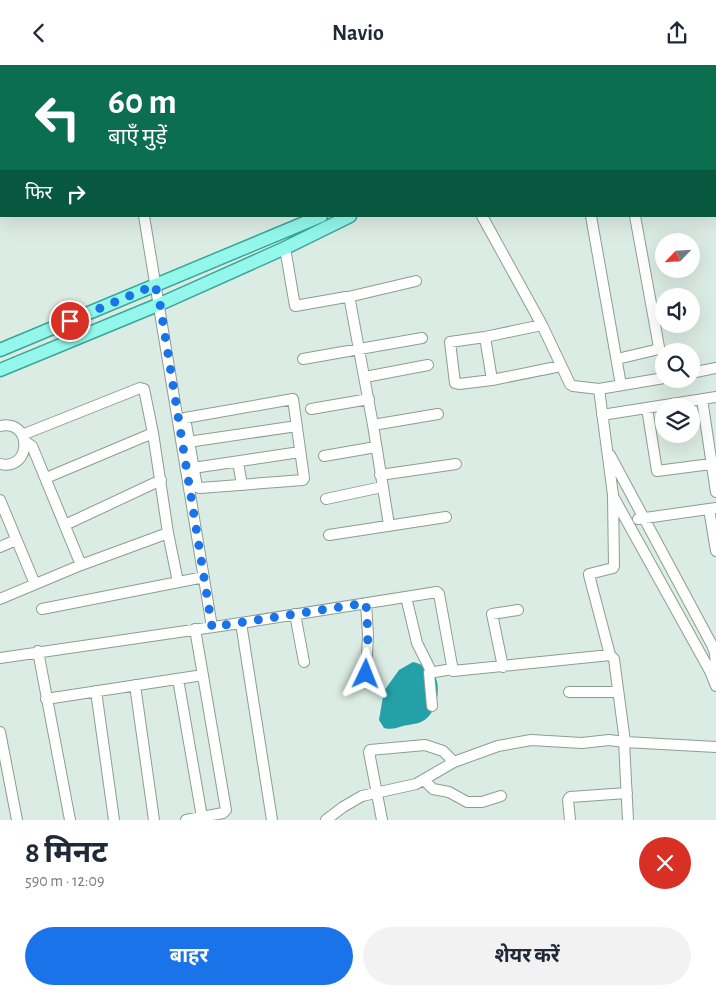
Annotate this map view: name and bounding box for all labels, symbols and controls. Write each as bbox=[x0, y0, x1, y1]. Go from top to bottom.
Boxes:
icon: back bbox=[25, 19, 53, 47]
icon: share bbox=[663, 19, 691, 47]
text: Navio bbox=[332, 22, 384, 44]
icon: left bbox=[25, 85, 90, 150]
text: 60 m bbox=[108, 85, 177, 120]
text: बाएँ मुड़ें bbox=[108, 126, 167, 148]
icon: right bbox=[62, 180, 90, 208]
text: फिर bbox=[25, 184, 52, 203]
north arrow bbox=[655, 233, 700, 277]
map controls bbox=[655, 233, 700, 443]
button: sound bbox=[655, 288, 700, 333]
pin bbox=[49, 300, 91, 342]
icon: arrive bbox=[56, 307, 84, 335]
button: search bbox=[655, 343, 700, 388]
button: layers bbox=[655, 398, 700, 443]
position arrow bbox=[339, 647, 391, 699]
button: close bbox=[639, 837, 691, 889]
text: 8 मिनट bbox=[25, 838, 107, 868]
text: 590 m · 12:09 bbox=[25, 873, 104, 889]
button: बाहर bbox=[25, 927, 353, 985]
button: शेयर करें bbox=[363, 927, 691, 985]

